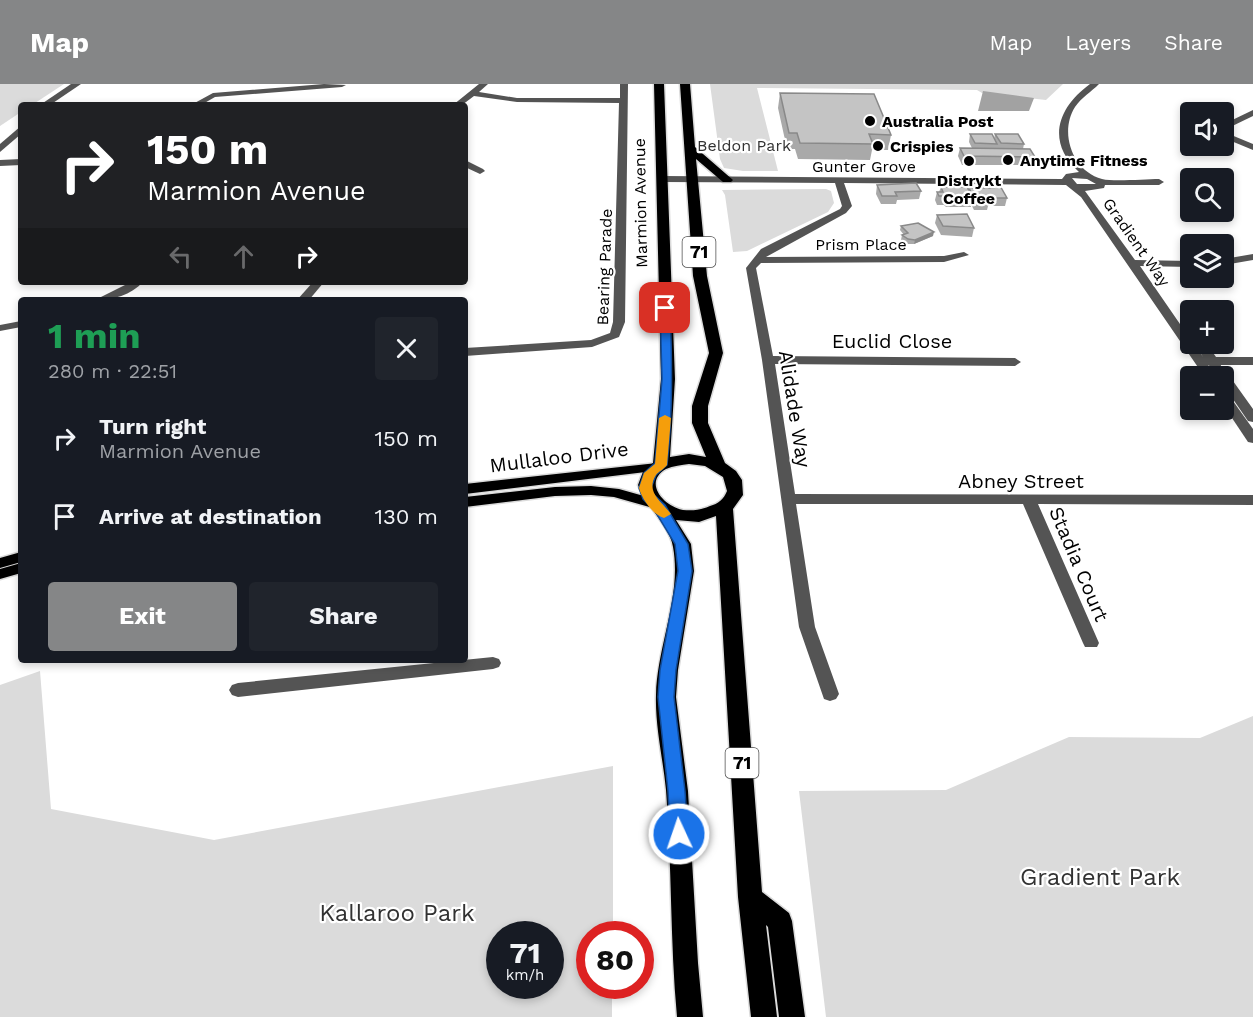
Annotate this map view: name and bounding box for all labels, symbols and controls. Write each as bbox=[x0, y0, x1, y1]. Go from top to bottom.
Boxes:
text: Map bbox=[30, 26, 89, 59]
text: Map bbox=[989, 30, 1032, 55]
text: Layers bbox=[1065, 30, 1131, 55]
text: Share bbox=[1164, 30, 1223, 55]
map controls bbox=[1180, 102, 1234, 420]
button: sound bbox=[1180, 102, 1234, 156]
place label: Australia Post bbox=[882, 112, 993, 131]
marker: Australia Post bbox=[863, 114, 877, 128]
text: 150 m bbox=[147, 125, 268, 174]
icon: right bbox=[48, 126, 126, 204]
park label: Beldon Park bbox=[697, 136, 791, 155]
place label: Crispies bbox=[890, 137, 954, 156]
street label: Marmion Avenue bbox=[630, 138, 651, 268]
marker: Crispies bbox=[871, 139, 885, 153]
place label: Anytime Fitness bbox=[1020, 151, 1148, 170]
marker: Anytime Fitness bbox=[1001, 153, 1015, 167]
marker: Distrykt Coffee bbox=[962, 154, 976, 168]
street label: Gunter Grove bbox=[812, 157, 916, 176]
button: search bbox=[1180, 168, 1234, 222]
place label: Distrykt Coffee bbox=[937, 171, 1001, 208]
text: Marmion Avenue bbox=[147, 175, 366, 207]
street label: Gradient Way bbox=[1099, 194, 1175, 291]
street label: Bearing Parade bbox=[593, 208, 616, 326]
button: layers bbox=[1180, 234, 1234, 288]
street label: Prism Place bbox=[815, 235, 907, 254]
road number: 71 bbox=[682, 237, 716, 267]
icon: left bbox=[164, 240, 197, 273]
icon: ahead bbox=[227, 240, 260, 273]
icon: right bbox=[290, 240, 323, 273]
pin bbox=[639, 282, 690, 333]
icon: arrive bbox=[648, 291, 681, 324]
button: + bbox=[1180, 300, 1234, 354]
text: 1 min bbox=[48, 315, 140, 357]
button: close bbox=[375, 317, 438, 380]
street label: Euclid Close bbox=[832, 329, 952, 353]
street label: Alidade Way bbox=[774, 349, 816, 470]
text: 280 m · 22:51 bbox=[48, 359, 177, 383]
button: − bbox=[1180, 366, 1234, 420]
text: Turn right bbox=[99, 414, 206, 439]
icon: right bbox=[48, 422, 81, 455]
text: 150 m bbox=[374, 426, 438, 451]
street label: Mullaloo Drive bbox=[488, 437, 630, 477]
text: Marmion Avenue bbox=[99, 439, 261, 463]
street label: Abney Street bbox=[958, 469, 1085, 493]
icon: arrive bbox=[48, 500, 81, 533]
street label: Stadia Court bbox=[1044, 503, 1114, 625]
text: Arrive at destination bbox=[99, 504, 322, 529]
text: 130 m bbox=[374, 504, 438, 529]
button: Exit bbox=[48, 582, 237, 651]
button: Share bbox=[249, 582, 438, 651]
road number: 71 bbox=[726, 748, 758, 778]
position arrow bbox=[647, 802, 711, 866]
park label: Gradient Park bbox=[1020, 863, 1181, 891]
park label: Kallaroo Park bbox=[319, 899, 475, 927]
speed limit sign: 80 bbox=[576, 921, 654, 999]
text: 71 bbox=[509, 935, 541, 970]
text: km/h bbox=[506, 966, 544, 984]

